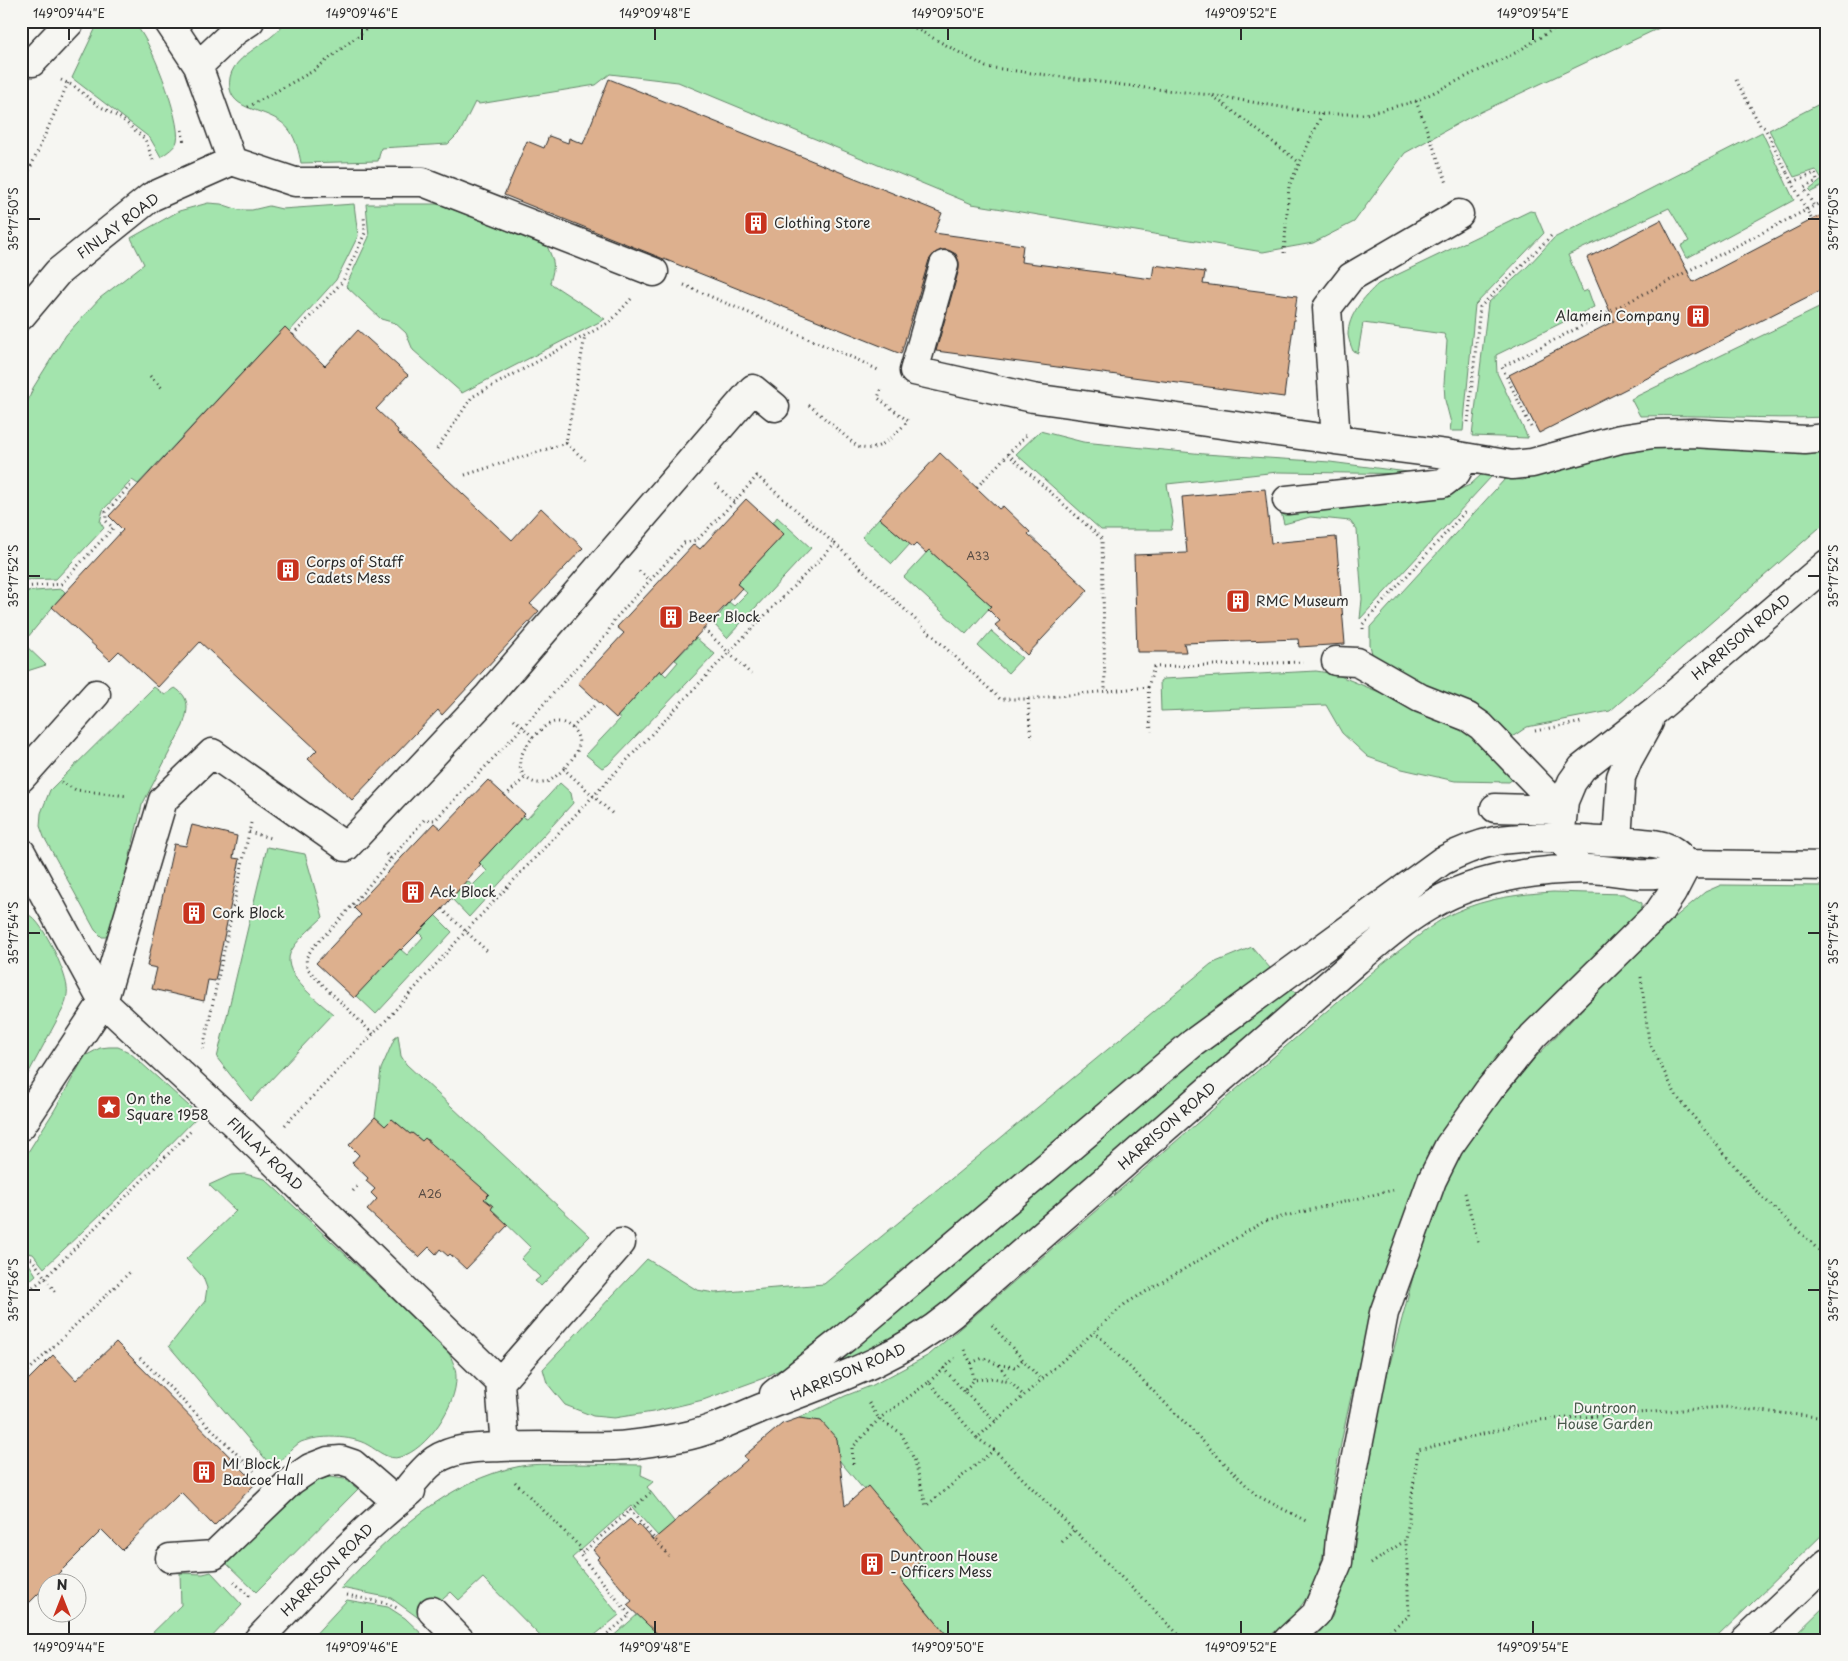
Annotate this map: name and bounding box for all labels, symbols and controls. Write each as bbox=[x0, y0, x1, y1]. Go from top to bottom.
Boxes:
text: 149°09'44"E bbox=[33, 4, 105, 22]
text: 149°09'46"E bbox=[326, 4, 398, 22]
text: 149°09'48"E bbox=[619, 4, 691, 22]
text: 149°09'50"E bbox=[912, 4, 984, 22]
text: 149°09'52"E bbox=[1205, 4, 1277, 22]
text: 149°09'54"E bbox=[1497, 4, 1569, 22]
text: 35°17'50"S bbox=[4, 187, 22, 251]
text: 35°17'50"S bbox=[1824, 187, 1842, 251]
street label: FINLAY ROAD bbox=[72, 188, 163, 264]
building icon: Clothing Store bbox=[743, 210, 769, 236]
place label: Clothing Store bbox=[774, 212, 871, 233]
building icon: Alamein Company bbox=[1685, 303, 1711, 329]
place label: Alamein Company bbox=[1556, 305, 1680, 326]
text: 35°17'52"S bbox=[4, 544, 22, 608]
text: 35°17'52"S bbox=[1824, 544, 1842, 608]
house number: A33 bbox=[966, 547, 990, 564]
place label: Corps of Staff Cadets Mess bbox=[306, 551, 404, 588]
building icon: Corps of Staff Cadets Mess bbox=[275, 557, 301, 583]
building icon: RMC Museum bbox=[1225, 588, 1251, 614]
street label: HARRISON ROAD bbox=[1686, 589, 1795, 684]
place label: RMC Museum bbox=[1256, 590, 1349, 611]
building icon: Beer Block bbox=[658, 604, 684, 630]
place label: Beer Block bbox=[688, 606, 760, 627]
building icon: Ack Block bbox=[400, 879, 426, 905]
place label: Ack Block bbox=[430, 881, 496, 902]
building icon: Cork Block bbox=[181, 900, 207, 926]
text: 35°17'54"S bbox=[4, 902, 22, 964]
place label: Cork Block bbox=[212, 902, 285, 923]
text: 35°17'54"S bbox=[1824, 902, 1842, 964]
street label: HARRISON ROAD bbox=[1113, 1077, 1220, 1174]
place label: On the Square 1958 bbox=[126, 1088, 209, 1125]
place icon: On the Square 1958 bbox=[96, 1094, 122, 1120]
street label: FINLAY ROAD bbox=[223, 1112, 308, 1195]
house number: A26 bbox=[418, 1185, 442, 1202]
text: 35°17'56"S bbox=[4, 1258, 22, 1322]
text: 35°17'56"S bbox=[1824, 1258, 1842, 1322]
street label: HARRISON ROAD bbox=[787, 1338, 909, 1405]
park label: Duntroon House Garden bbox=[1557, 1397, 1653, 1434]
place label: MI Block / Badcoe Hall bbox=[222, 1453, 304, 1490]
building icon: MI Block / Badcoe Hall bbox=[191, 1459, 217, 1485]
street label: HARRISON ROAD bbox=[275, 1518, 378, 1621]
place label: Duntroon House - Officers Mess bbox=[890, 1545, 998, 1582]
building icon: Duntroon House - Officers Mess bbox=[859, 1551, 885, 1577]
north arrow bbox=[38, 1574, 88, 1624]
text: N bbox=[56, 1574, 68, 1595]
text: 149°09'44"E bbox=[33, 1638, 105, 1656]
text: 149°09'46"E bbox=[326, 1638, 398, 1656]
text: 149°09'48"E bbox=[619, 1638, 691, 1656]
text: 149°09'50"E bbox=[912, 1638, 984, 1656]
text: 149°09'52"E bbox=[1205, 1638, 1277, 1656]
text: 149°09'54"E bbox=[1497, 1638, 1569, 1656]

